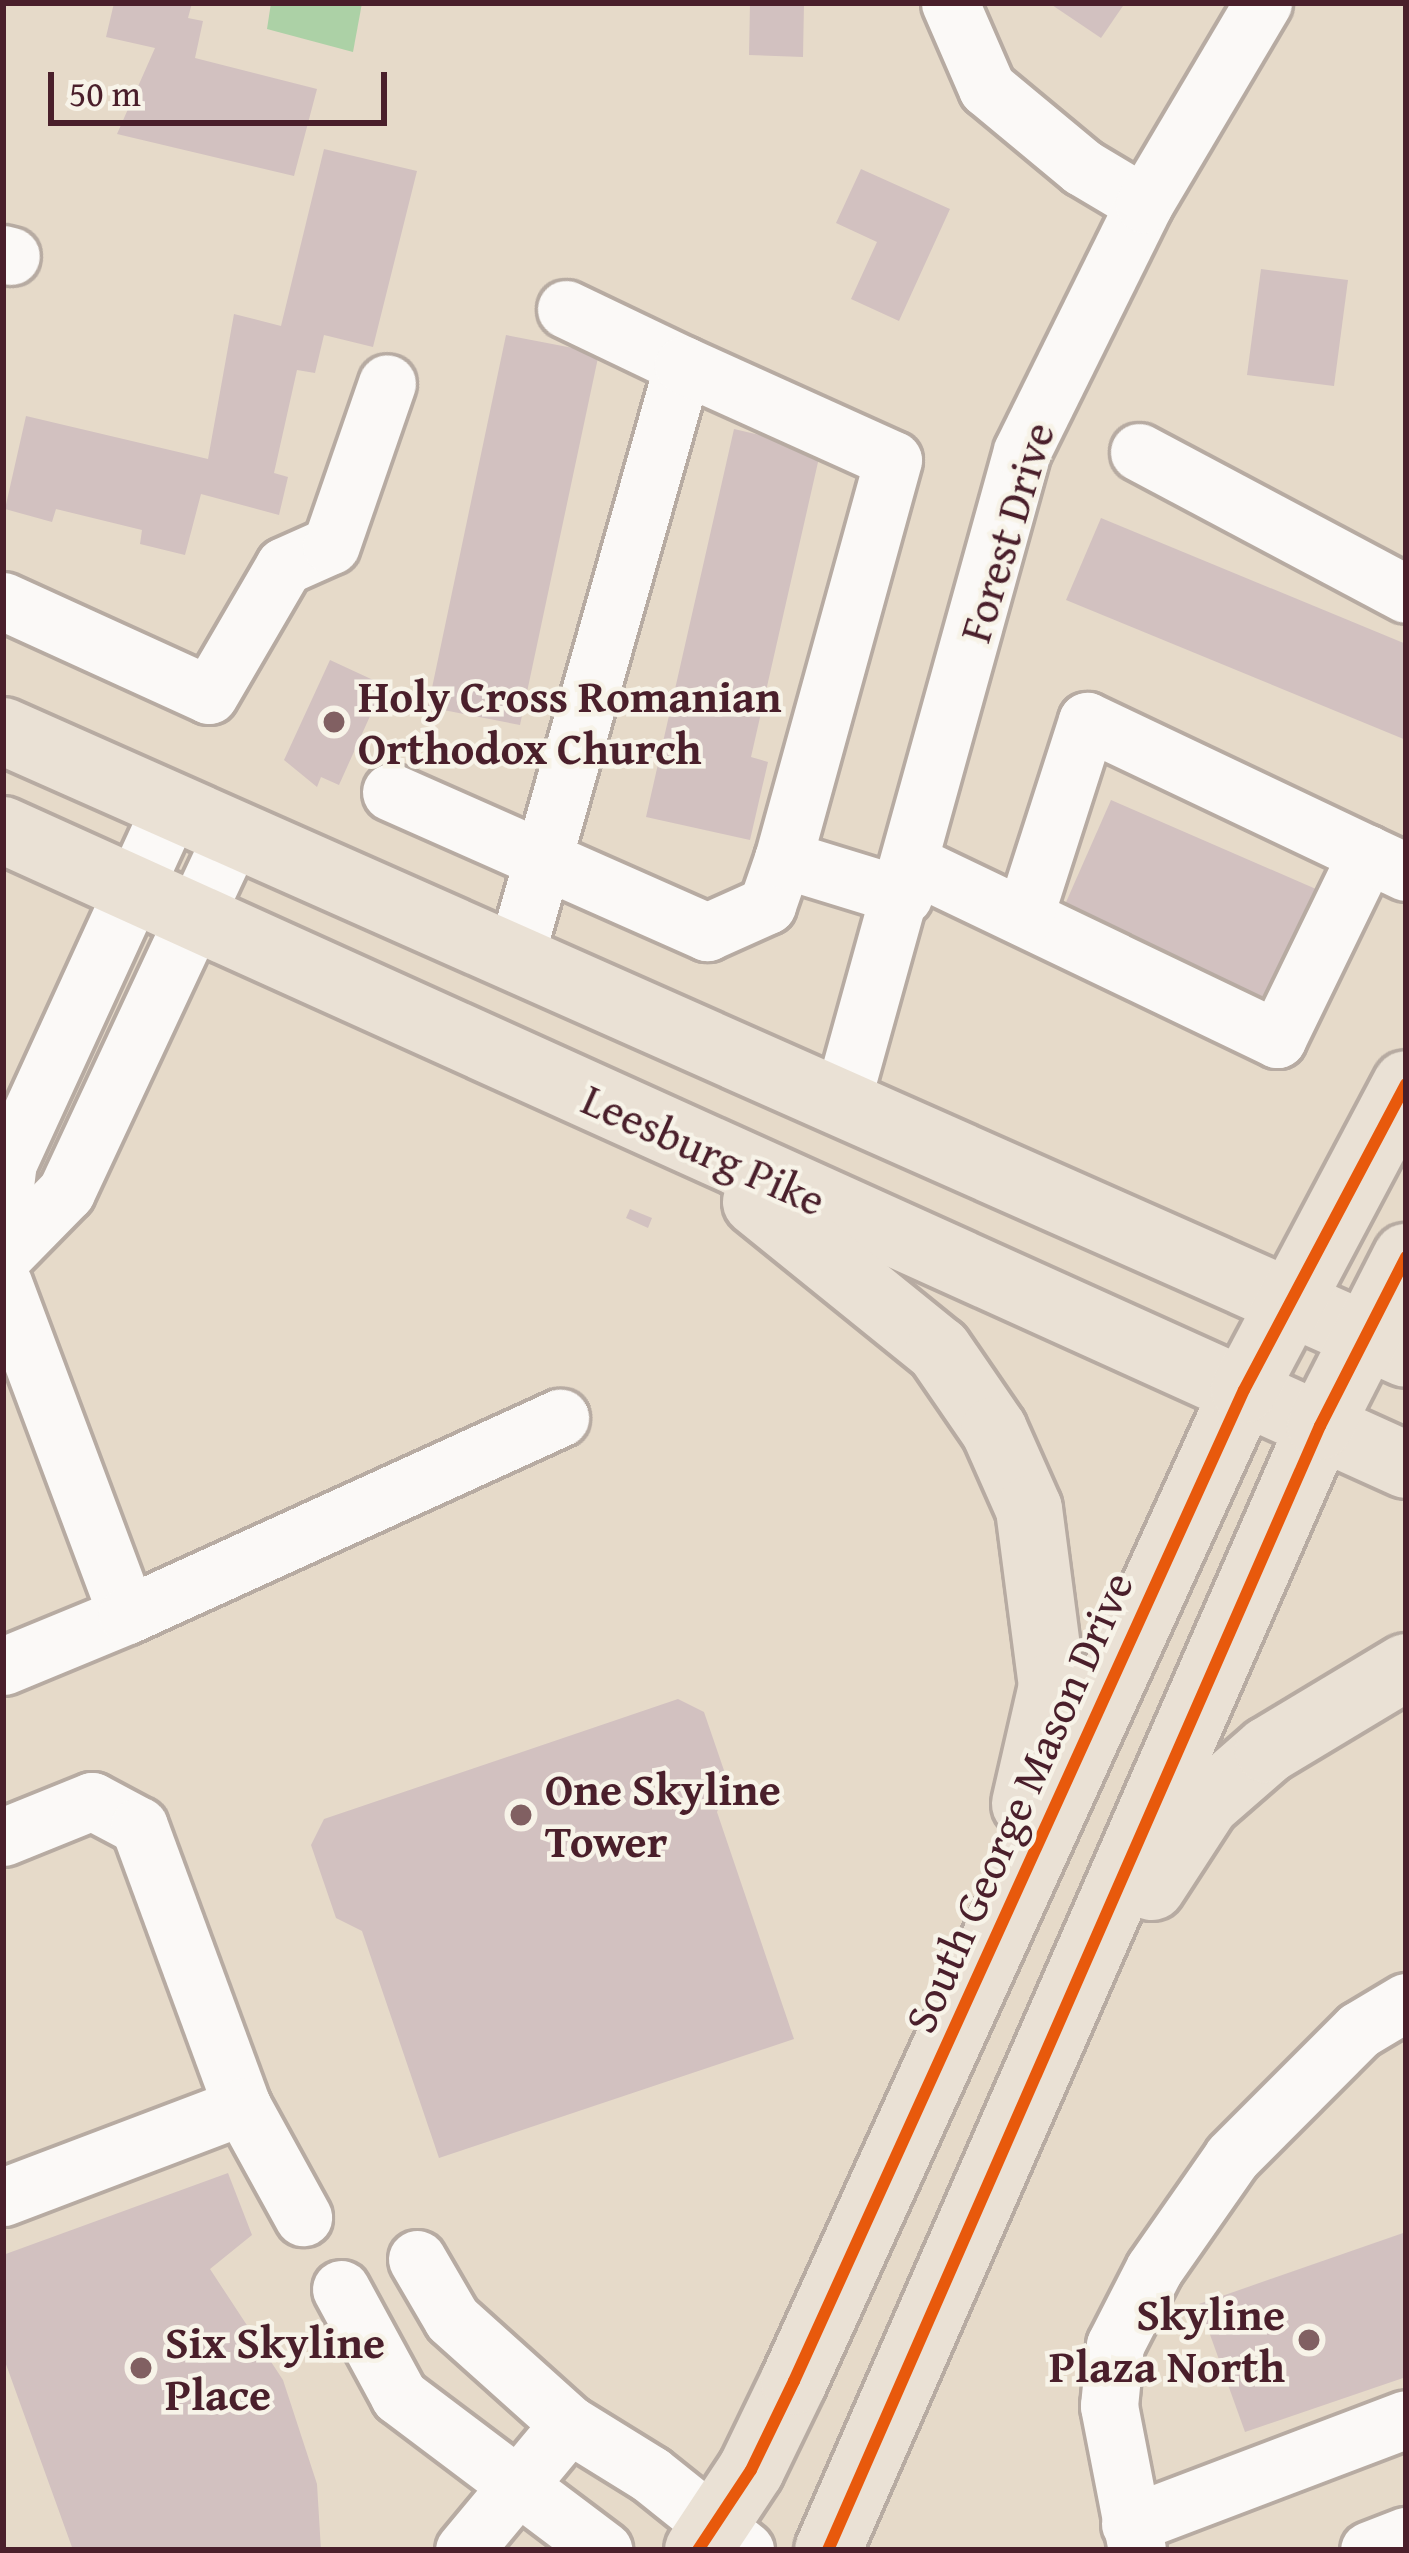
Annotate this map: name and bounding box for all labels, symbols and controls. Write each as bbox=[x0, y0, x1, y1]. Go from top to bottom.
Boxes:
scale bar bbox=[54, 48, 393, 122]
text: 50 m bbox=[69, 66, 141, 119]
street label: Forest Drive bbox=[947, 416, 1065, 648]
place label: Holy Cross Romanian Orthodox Church bbox=[358, 669, 782, 775]
marker: Holy Cross Romanian Orthodox Church bbox=[321, 709, 347, 735]
street label: Leesburg Pike bbox=[574, 1071, 834, 1227]
street label: South George Mason Drive bbox=[892, 1564, 1144, 2040]
place label: One Skyline Tower bbox=[545, 1762, 781, 1868]
marker: One Skyline Tower bbox=[508, 1802, 534, 1828]
place label: Skyline Plaza North bbox=[1049, 2287, 1285, 2393]
place label: Six Skyline Place bbox=[165, 2315, 385, 2421]
marker: Skyline Plaza North bbox=[1296, 2327, 1322, 2353]
marker: Six Skyline Place bbox=[128, 2355, 154, 2381]

